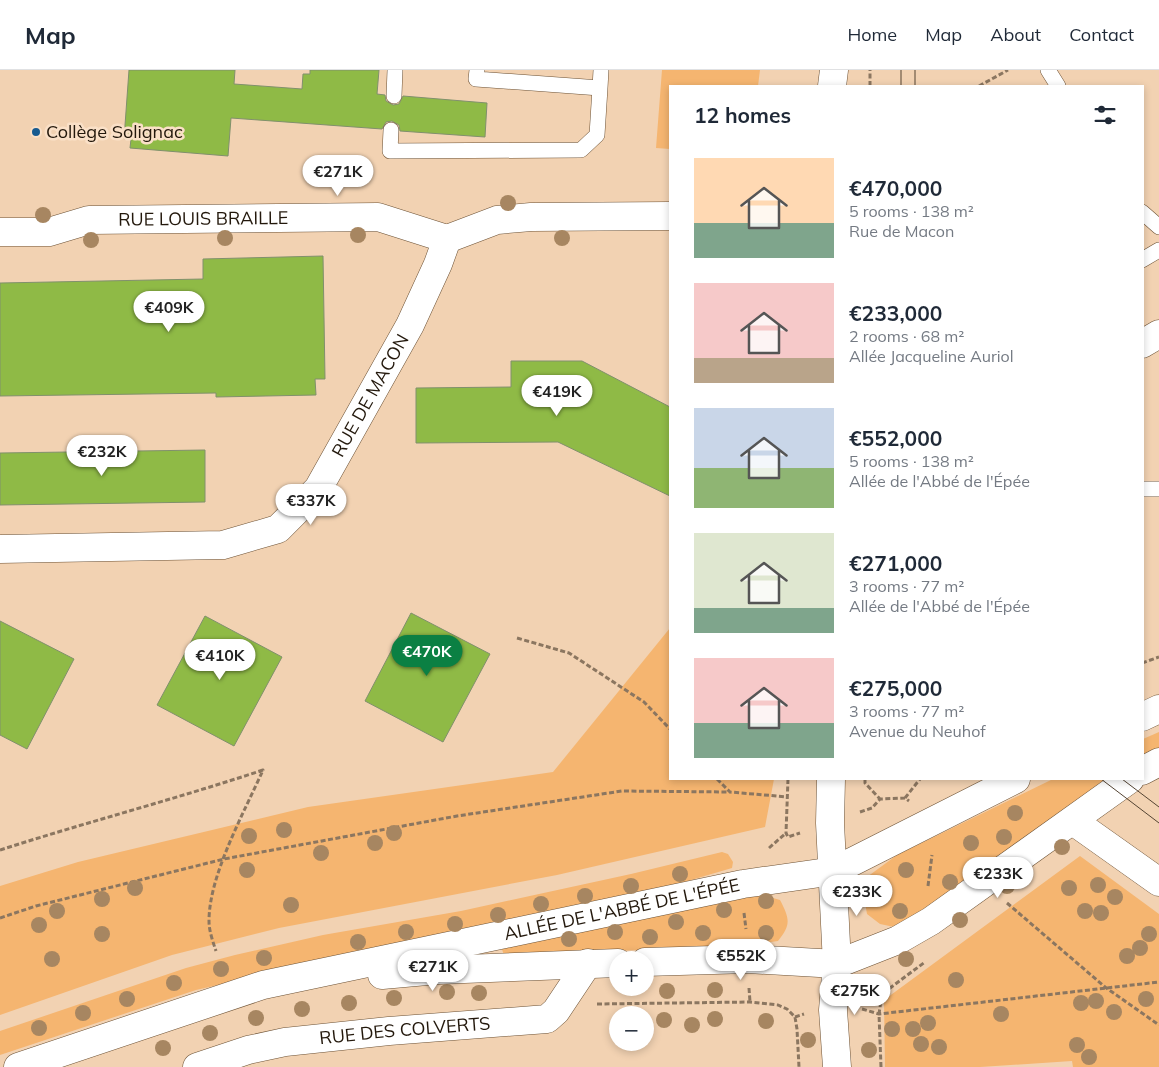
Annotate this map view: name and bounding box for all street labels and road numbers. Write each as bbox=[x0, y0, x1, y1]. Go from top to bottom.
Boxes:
street label: RUE LOUIS BRAILLE bbox=[118, 206, 289, 231]
street label: RUE DE MACON bbox=[326, 330, 414, 461]
street label: ALLÉE DE L'ABBÉ DE L'ÉPÉE bbox=[502, 873, 742, 945]
street label: RUE DES COLVERTS bbox=[318, 1011, 491, 1049]

